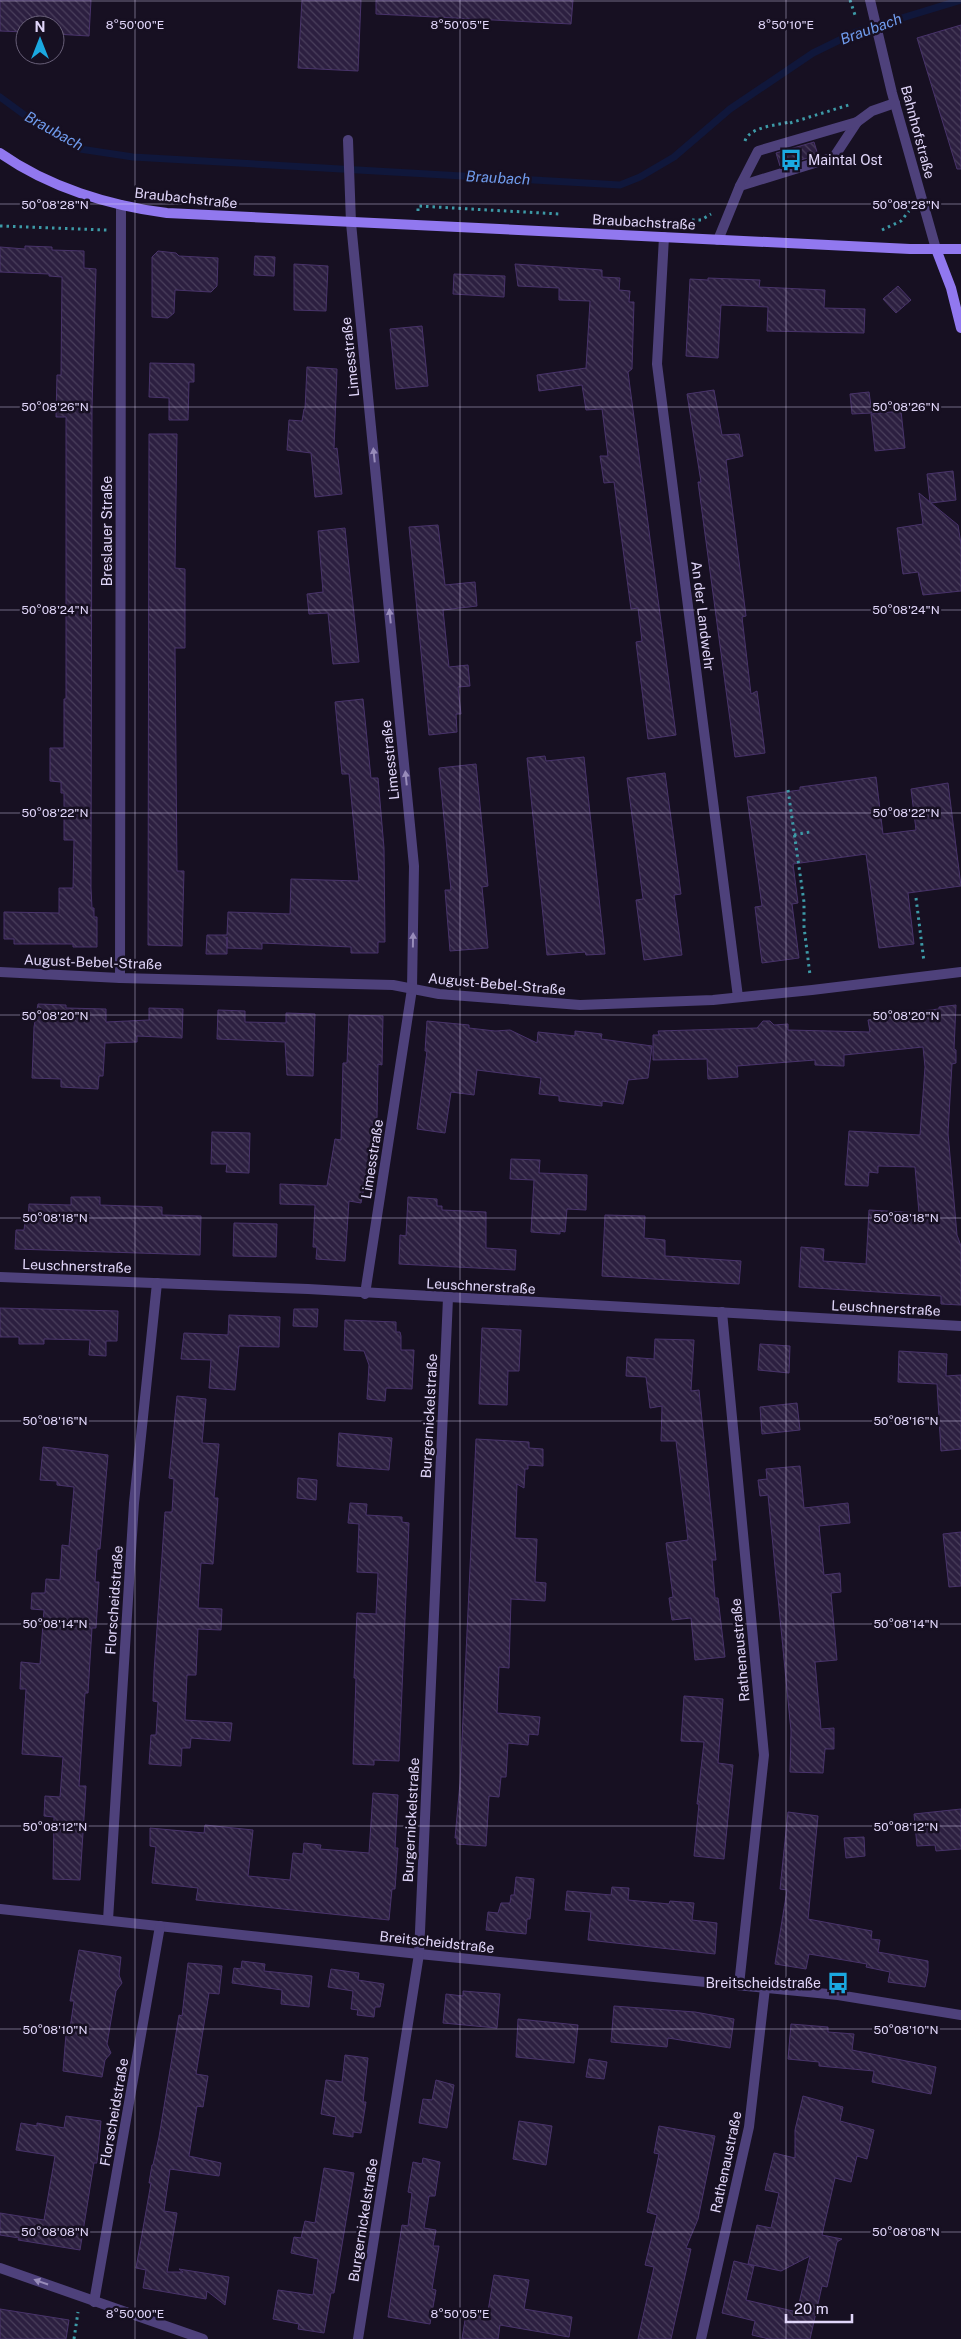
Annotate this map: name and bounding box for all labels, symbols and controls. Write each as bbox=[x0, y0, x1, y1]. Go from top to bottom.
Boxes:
water label: Braubach bbox=[838, 10, 904, 48]
north arrow bbox=[15, 15, 65, 65]
text: 8°50'00"E bbox=[106, 18, 164, 32]
text: 8°50'05"E bbox=[431, 18, 489, 32]
text: 8°50'10"E bbox=[758, 18, 814, 32]
text: N bbox=[35, 19, 45, 35]
street label: Bahnhofstraße bbox=[898, 84, 938, 180]
water label: Braubach bbox=[22, 108, 87, 154]
bus stop icon: Maintal Ost bbox=[778, 147, 804, 173]
place label: Maintal Ost bbox=[808, 152, 883, 168]
water label: Braubach bbox=[465, 167, 531, 188]
street label: Braubachstraße bbox=[134, 185, 238, 211]
text: 50°08'28"N bbox=[21, 198, 89, 212]
text: 50°08'28"N bbox=[872, 198, 940, 212]
street label: Braubachstraße bbox=[592, 211, 696, 233]
street label: Limesstraße bbox=[338, 316, 362, 398]
text: 50°08'26"N bbox=[21, 400, 89, 414]
text: 50°08'26"N bbox=[872, 400, 940, 414]
one-way arrow bbox=[370, 446, 378, 462]
street label: Breslauer Straße bbox=[99, 476, 115, 586]
street label: An der Landwehr bbox=[688, 560, 718, 672]
text: 50°08'24"N bbox=[21, 603, 89, 617]
text: 50°08'24"N bbox=[872, 603, 940, 617]
one-way arrow bbox=[386, 608, 394, 624]
street label: Limesstraße bbox=[378, 719, 402, 801]
one-way arrow bbox=[402, 770, 410, 786]
text: 50°08'22"N bbox=[21, 806, 89, 820]
text: 50°08'22"N bbox=[872, 806, 940, 820]
one-way arrow bbox=[409, 932, 417, 948]
street label: August-Bebel-Straße bbox=[24, 952, 162, 972]
street label: August-Bebel-Straße bbox=[427, 970, 567, 998]
text: 50°08'20"N bbox=[21, 1009, 89, 1023]
text: 50°08'20"N bbox=[872, 1009, 940, 1023]
street label: Limesstraße bbox=[358, 1118, 386, 1200]
text: 50°08'18"N bbox=[22, 1211, 88, 1225]
text: 50°08'18"N bbox=[873, 1211, 939, 1225]
street label: Leuschnerstraße bbox=[22, 1256, 132, 1276]
street label: Leuschnerstraße bbox=[426, 1275, 536, 1297]
street label: Leuschnerstraße bbox=[831, 1297, 941, 1319]
street label: Burgernickelstraße bbox=[418, 1353, 440, 1479]
text: 50°08'16"N bbox=[22, 1414, 88, 1428]
text: 50°08'16"N bbox=[873, 1414, 939, 1428]
street label: Florscheidstraße bbox=[102, 1545, 126, 1655]
street label: Rathenaustraße bbox=[728, 1598, 752, 1702]
text: 50°08'14"N bbox=[22, 1617, 88, 1631]
text: 50°08'14"N bbox=[873, 1617, 939, 1631]
street label: Burgernickelstraße bbox=[400, 1757, 422, 1883]
text: 50°08'12"N bbox=[23, 1820, 87, 1834]
text: 50°08'12"N bbox=[874, 1820, 938, 1834]
street label: Breitscheidstraße bbox=[379, 1928, 495, 1956]
bus stop icon: Breitscheidstraße bbox=[825, 1970, 851, 1996]
place label: Breitscheidstraße bbox=[705, 1975, 821, 1991]
text: 50°08'10"N bbox=[23, 2023, 87, 2037]
text: 50°08'10"N bbox=[874, 2023, 938, 2037]
street label: Florscheidstraße bbox=[97, 2057, 131, 2167]
street label: Rathenaustraße bbox=[707, 2110, 745, 2214]
street label: Burgernickelstraße bbox=[345, 2157, 381, 2283]
text: 50°08'08"N bbox=[21, 2225, 89, 2239]
text: 50°08'08"N bbox=[872, 2225, 940, 2239]
one-way arrow bbox=[33, 2277, 48, 2285]
scale bar bbox=[786, 2292, 852, 2324]
text: 20 m bbox=[794, 2300, 829, 2317]
text: 8°50'00"E bbox=[106, 2307, 164, 2321]
text: 8°50'05"E bbox=[431, 2307, 489, 2321]

